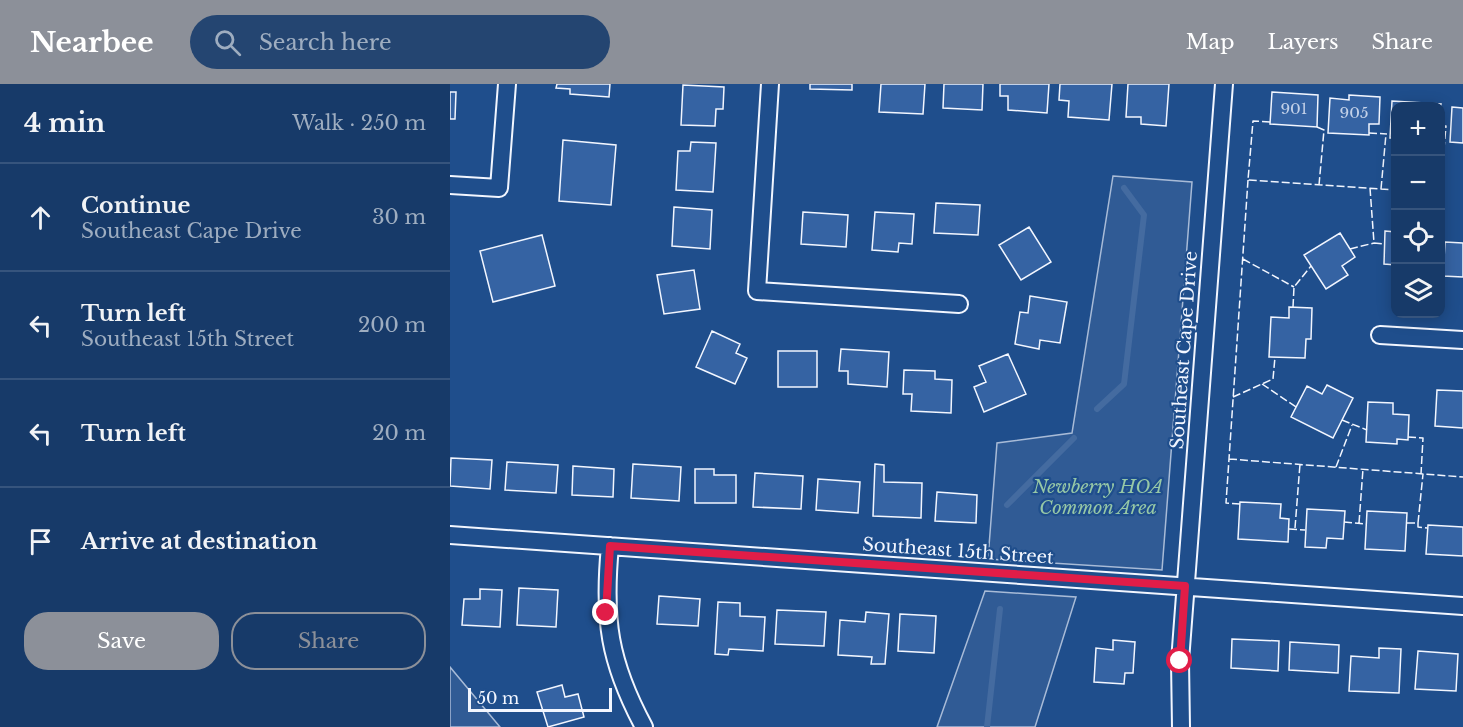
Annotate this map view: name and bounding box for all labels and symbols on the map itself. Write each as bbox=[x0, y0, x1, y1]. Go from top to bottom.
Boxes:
house number: 901 bbox=[1280, 99, 1308, 118]
house number: 905 bbox=[1340, 103, 1368, 122]
street label: Southeast Cape Drive bbox=[1166, 250, 1202, 450]
park label: Newberry HOA Common Area bbox=[1032, 476, 1163, 519]
street label: Southeast 15th Street bbox=[862, 533, 1055, 569]
route end bbox=[592, 599, 618, 625]
route start bbox=[1166, 647, 1192, 673]
scale bar bbox=[468, 685, 612, 712]

